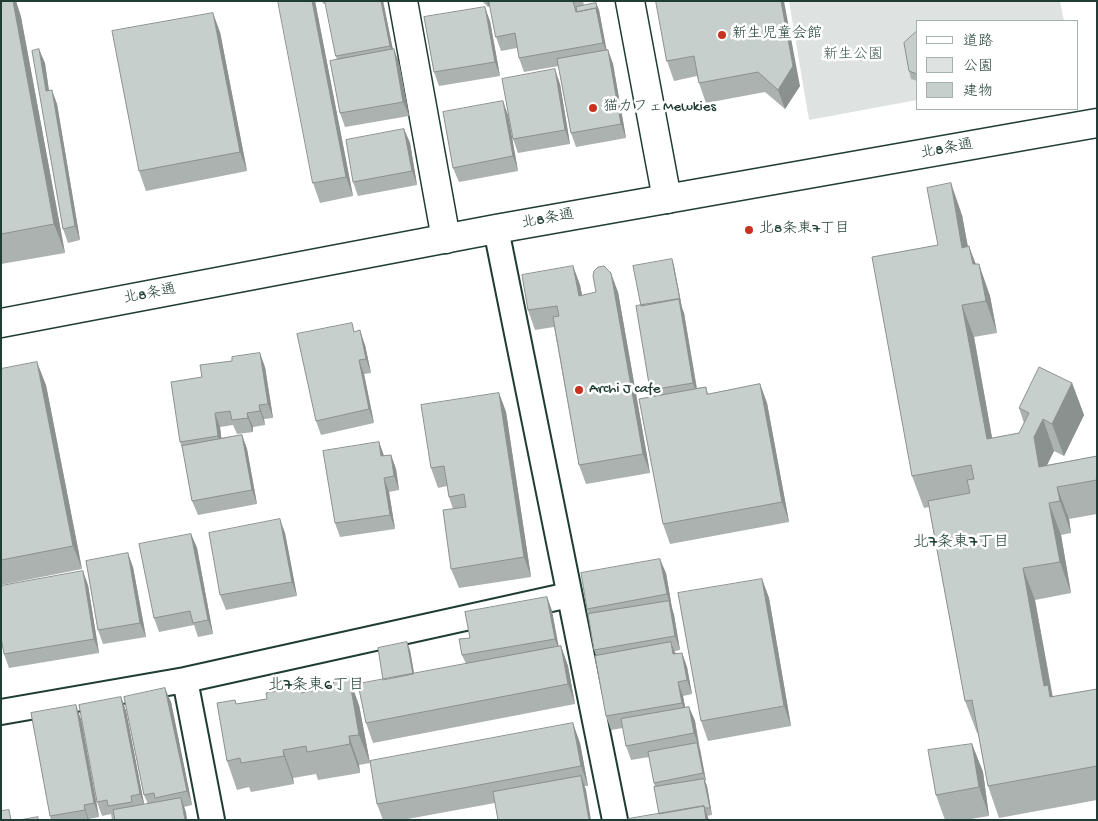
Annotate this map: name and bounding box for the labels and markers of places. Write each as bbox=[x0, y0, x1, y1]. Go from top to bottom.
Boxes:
place label: 新生児童会館 bbox=[732, 26, 822, 44]
marker: 新生児童会館 bbox=[716, 29, 728, 41]
place label: 猫カフェMewkies bbox=[603, 99, 716, 117]
marker: 猫カフェMewkies bbox=[587, 102, 599, 114]
place label: 北8条東7丁目 bbox=[759, 221, 850, 239]
marker: 北8条東7丁目 bbox=[743, 224, 755, 236]
place label: Archi J cafe bbox=[589, 381, 660, 399]
marker: Archi J cafe bbox=[573, 384, 585, 396]

